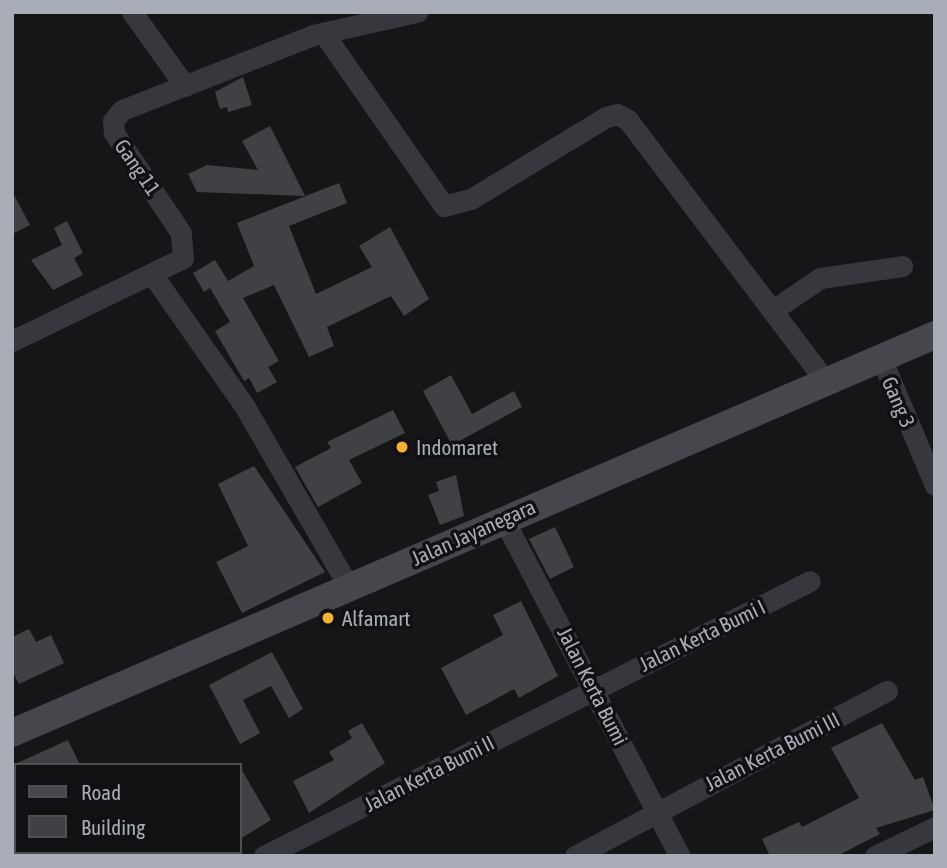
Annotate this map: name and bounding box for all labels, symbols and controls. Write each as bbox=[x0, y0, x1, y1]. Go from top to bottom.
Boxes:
street label: Gang 11 bbox=[110, 134, 166, 200]
street label: Gang 3 bbox=[877, 373, 921, 431]
place label: Indomaret bbox=[416, 434, 498, 460]
marker: Indomaret bbox=[394, 439, 410, 455]
street label: Jalan Jayanegara bbox=[407, 493, 539, 571]
street label: Jalan Kerta Bumi I bbox=[635, 594, 769, 676]
place label: Alfamart bbox=[342, 605, 410, 631]
marker: Alfamart bbox=[320, 610, 336, 626]
street label: Jalan Kerta Bumi bbox=[552, 623, 634, 749]
street label: Jalan Kerta Bumi III bbox=[700, 706, 844, 796]
street label: Jalan Kerta Bumi II bbox=[360, 729, 498, 817]
legend bbox=[14, 763, 242, 854]
text: Road bbox=[81, 780, 121, 804]
text: Building bbox=[81, 815, 145, 839]

